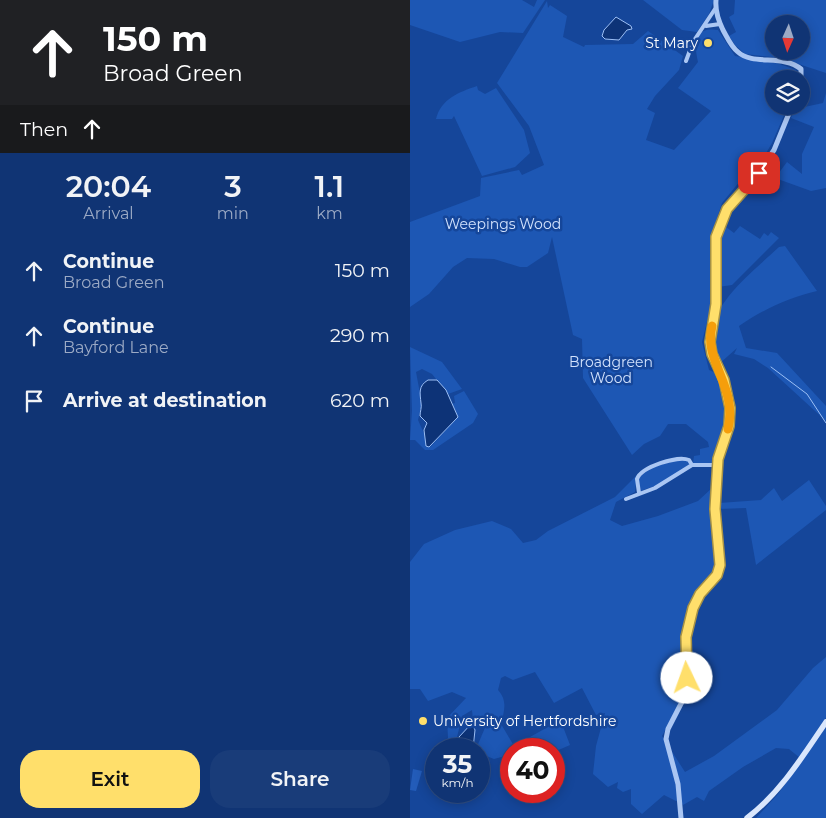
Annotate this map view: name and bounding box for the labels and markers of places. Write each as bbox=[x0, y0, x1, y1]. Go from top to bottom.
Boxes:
place label: St Mary bbox=[645, 34, 698, 52]
marker: St Mary bbox=[702, 37, 714, 49]
pin bbox=[738, 152, 780, 194]
place label: University of Hertfordshire bbox=[433, 712, 616, 730]
marker: University of Hertfordshire bbox=[417, 715, 429, 727]

